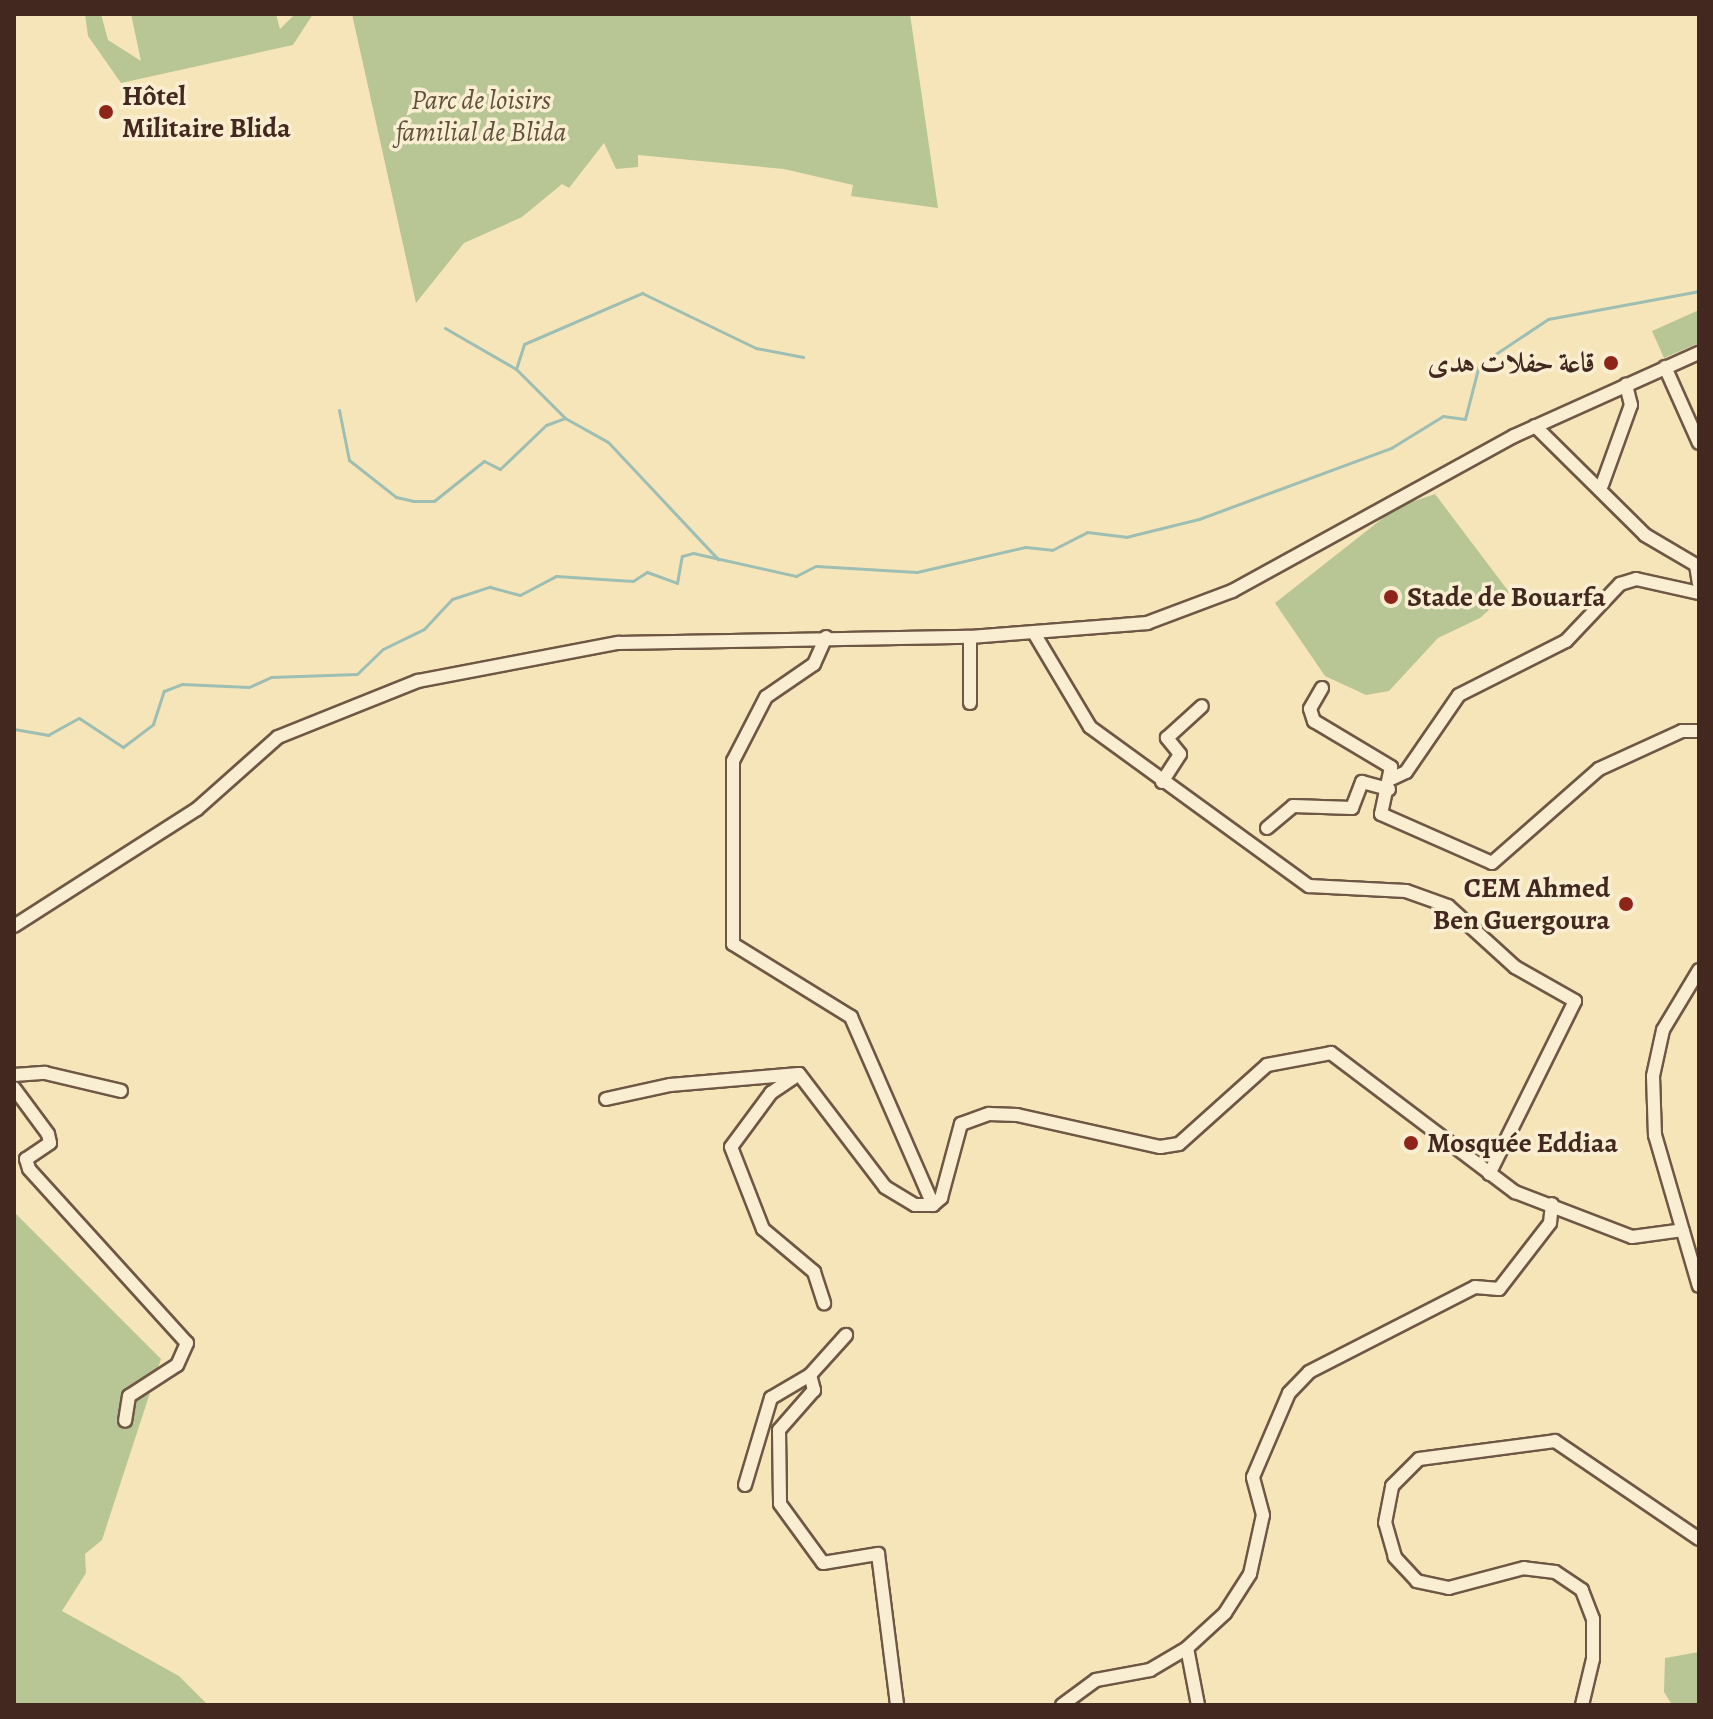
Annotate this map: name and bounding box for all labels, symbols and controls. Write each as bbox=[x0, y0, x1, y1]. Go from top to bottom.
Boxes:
place label: Hôtel Militaire Blida bbox=[122, 79, 291, 145]
park label: Parc de loisirs familial de Blida bbox=[396, 83, 566, 149]
marker: Hôtel Militaire Blida bbox=[97, 103, 115, 121]
place label: قاعة حفلات هدى bbox=[1428, 346, 1595, 380]
marker: قاعة حفلات هدى bbox=[1602, 354, 1620, 372]
place label: Stade de Bouarfa bbox=[1407, 580, 1606, 614]
marker: Stade de Bouarfa bbox=[1382, 588, 1400, 606]
place label: CEM Ahmed Ben Guergoura bbox=[1433, 871, 1610, 937]
marker: CEM Ahmed Ben Guergoura bbox=[1617, 895, 1635, 913]
place label: Mosquée Eddiaa bbox=[1427, 1126, 1618, 1160]
marker: Mosquée Eddiaa bbox=[1402, 1134, 1420, 1152]

